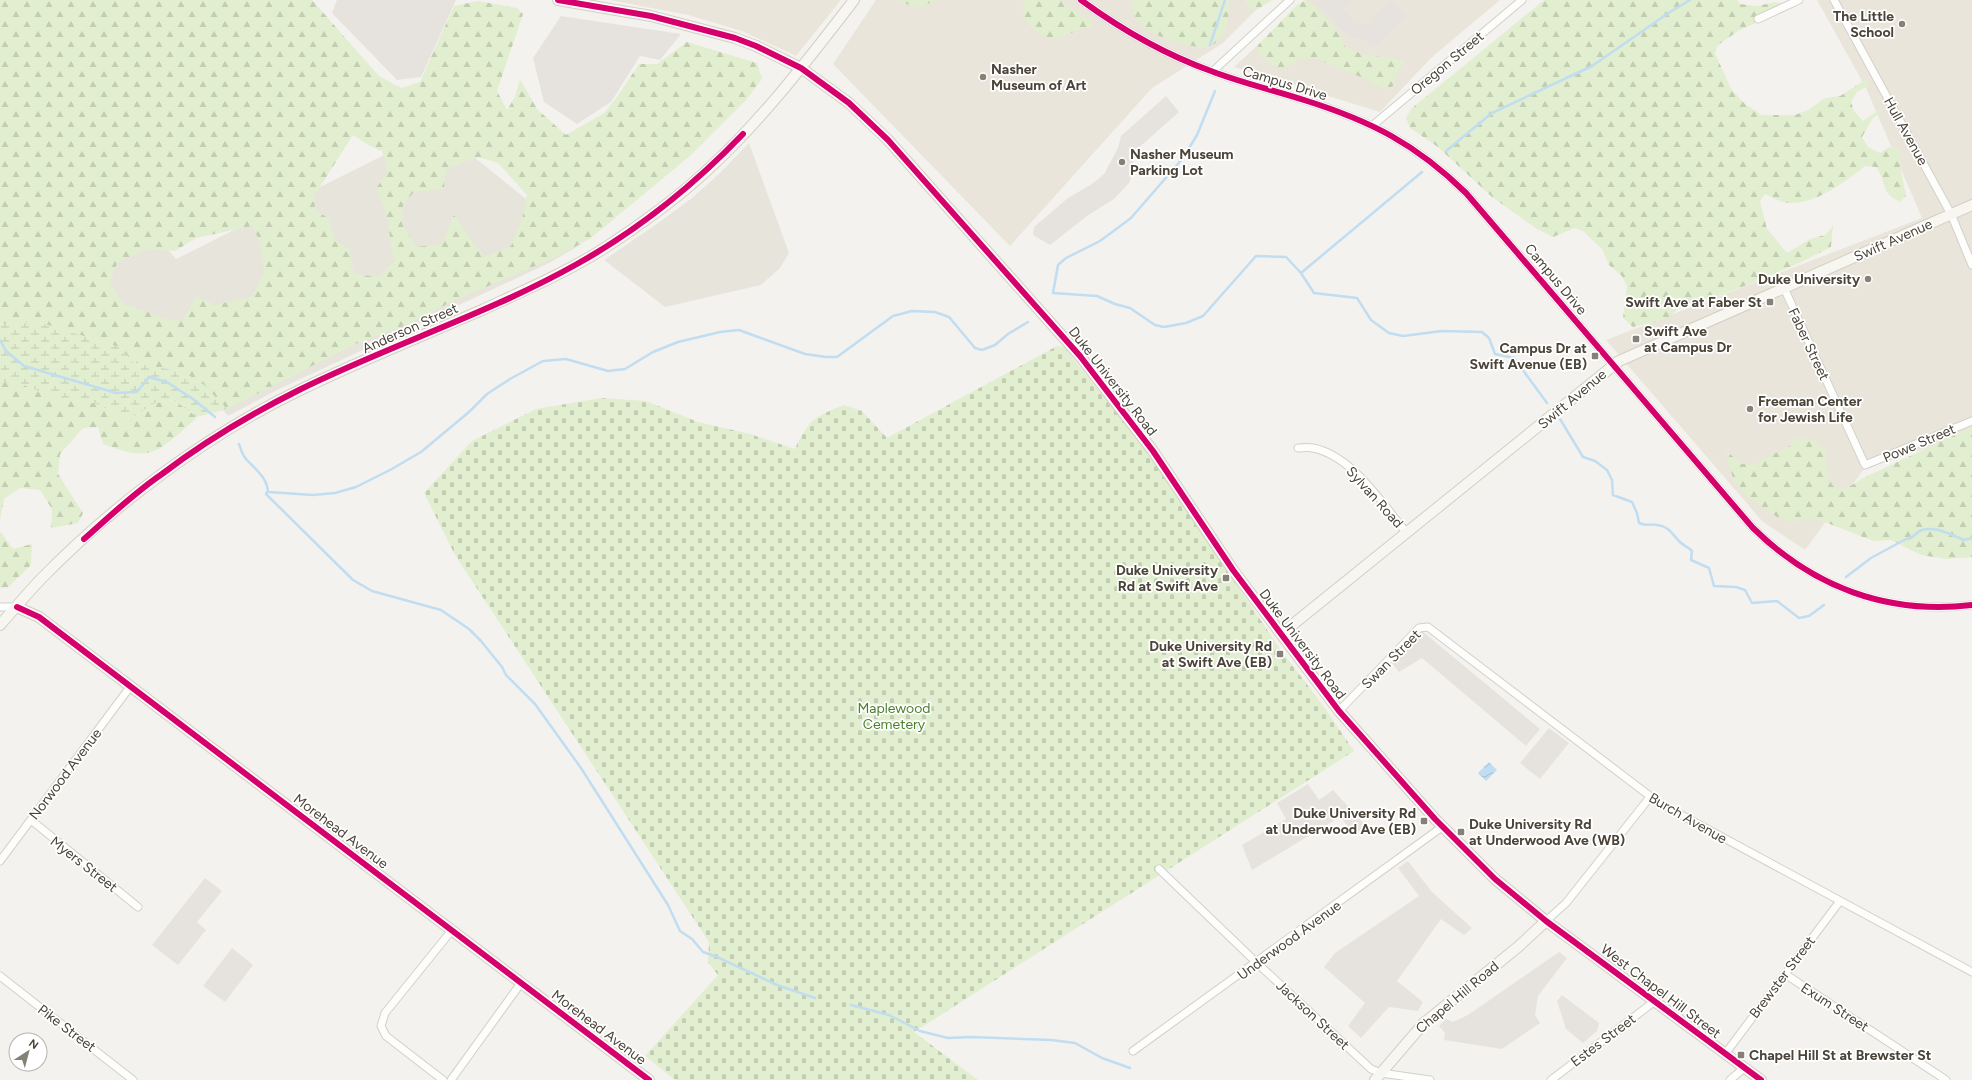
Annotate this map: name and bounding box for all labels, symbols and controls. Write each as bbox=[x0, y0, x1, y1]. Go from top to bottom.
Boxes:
place label: The Little School bbox=[1833, 8, 1894, 41]
marker: The Little School bbox=[1897, 19, 1907, 29]
street label: Oregon Street bbox=[1407, 28, 1487, 99]
place label: Nasher Museum of Art bbox=[991, 61, 1087, 94]
street label: Campus Drive bbox=[1240, 63, 1330, 105]
marker: Nasher Museum of Art bbox=[978, 72, 988, 82]
street label: Hull Avenue bbox=[1880, 94, 1931, 169]
place label: Nasher Museum Parking Lot bbox=[1130, 146, 1234, 179]
marker: Nasher Museum Parking Lot bbox=[1117, 157, 1127, 167]
street label: Swift Avenue bbox=[1851, 215, 1935, 265]
street label: Campus Drive bbox=[1521, 240, 1591, 319]
place label: Duke University bbox=[1758, 271, 1861, 288]
marker: Duke University bbox=[1863, 274, 1873, 284]
place label: Swift Ave at Faber St bbox=[1625, 294, 1762, 311]
marker: Swift Ave at Faber St bbox=[1765, 297, 1775, 307]
street label: Anderson Street bbox=[360, 300, 461, 357]
street label: Faber Street bbox=[1784, 305, 1833, 383]
street label: Duke University Road bbox=[1065, 323, 1160, 439]
place label: Swift Ave at Campus Dr bbox=[1644, 323, 1732, 356]
marker: Swift Ave at Campus Dr bbox=[1631, 334, 1641, 344]
place label: Campus Dr at Swift Avenue (EB) bbox=[1469, 340, 1587, 373]
marker: Campus Dr at Swift Avenue (EB) bbox=[1590, 351, 1600, 361]
street label: Swift Avenue bbox=[1535, 366, 1610, 433]
place label: Freeman Center for Jewish Life bbox=[1758, 393, 1863, 426]
marker: Freeman Center for Jewish Life bbox=[1745, 404, 1755, 414]
street label: Powe Street bbox=[1880, 421, 1958, 466]
street label: Sylvan Road bbox=[1343, 463, 1407, 532]
place label: Duke University Rd at Swift Ave bbox=[1116, 562, 1219, 595]
marker: Duke University Rd at Swift Ave bbox=[1221, 573, 1231, 583]
street label: Duke University Road bbox=[1256, 586, 1350, 703]
street label: Swan Street bbox=[1358, 626, 1425, 693]
place label: Duke University Rd at Swift Ave (EB) bbox=[1149, 638, 1272, 671]
marker: Duke University Rd at Swift Ave (EB) bbox=[1275, 649, 1285, 659]
park label: Maplewood Cemetery bbox=[857, 700, 931, 733]
street label: Norwood Avenue bbox=[26, 725, 105, 823]
street label: Burch Avenue bbox=[1646, 789, 1730, 848]
street label: Morehead Avenue bbox=[290, 790, 392, 873]
place label: Duke University Rd at Underwood Ave (EB) bbox=[1265, 805, 1416, 838]
marker: Duke University Rd at Underwood Ave (EB) bbox=[1419, 816, 1429, 826]
place label: Duke University Rd at Underwood Ave (WB) bbox=[1469, 816, 1625, 849]
marker: Duke University Rd at Underwood Ave (WB) bbox=[1456, 827, 1466, 837]
street label: Myers Street bbox=[47, 833, 121, 896]
street label: Underwood Avenue bbox=[1234, 897, 1345, 984]
street label: Brewster Street bbox=[1746, 933, 1819, 1022]
street label: West Chapel Hill Street bbox=[1597, 941, 1724, 1042]
street label: Chapel Hill Road bbox=[1412, 958, 1502, 1037]
street label: Jackson Street bbox=[1273, 977, 1353, 1054]
street label: Exum Street bbox=[1798, 979, 1872, 1036]
street label: Morehead Avenue bbox=[548, 986, 650, 1069]
street label: Pike Street bbox=[34, 1001, 99, 1056]
street label: Estes Street bbox=[1567, 1010, 1639, 1070]
north arrow bbox=[8, 1032, 48, 1072]
text: N bbox=[26, 1037, 41, 1052]
place label: Chapel Hill St at Brewster St bbox=[1749, 1047, 1932, 1064]
marker: Chapel Hill St at Brewster St bbox=[1736, 1050, 1746, 1060]

